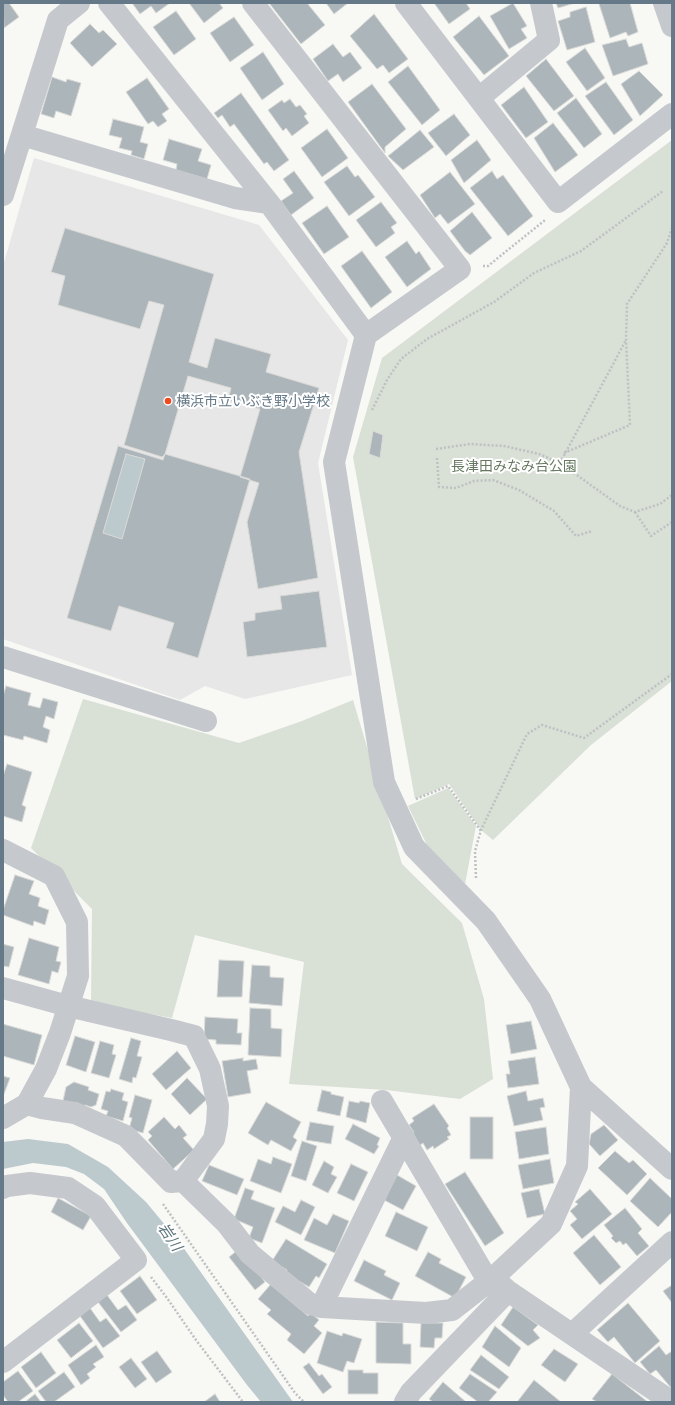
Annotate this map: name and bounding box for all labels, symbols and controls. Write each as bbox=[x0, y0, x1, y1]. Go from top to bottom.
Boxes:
place label: 横浜市立いぶき野小学校 bbox=[176, 393, 330, 409]
marker: 横浜市立いぶき野小学校 bbox=[163, 396, 173, 406]
park label: 長津田みなみ台公園 bbox=[451, 458, 577, 474]
water label: 岩川 bbox=[154, 1220, 186, 1254]

